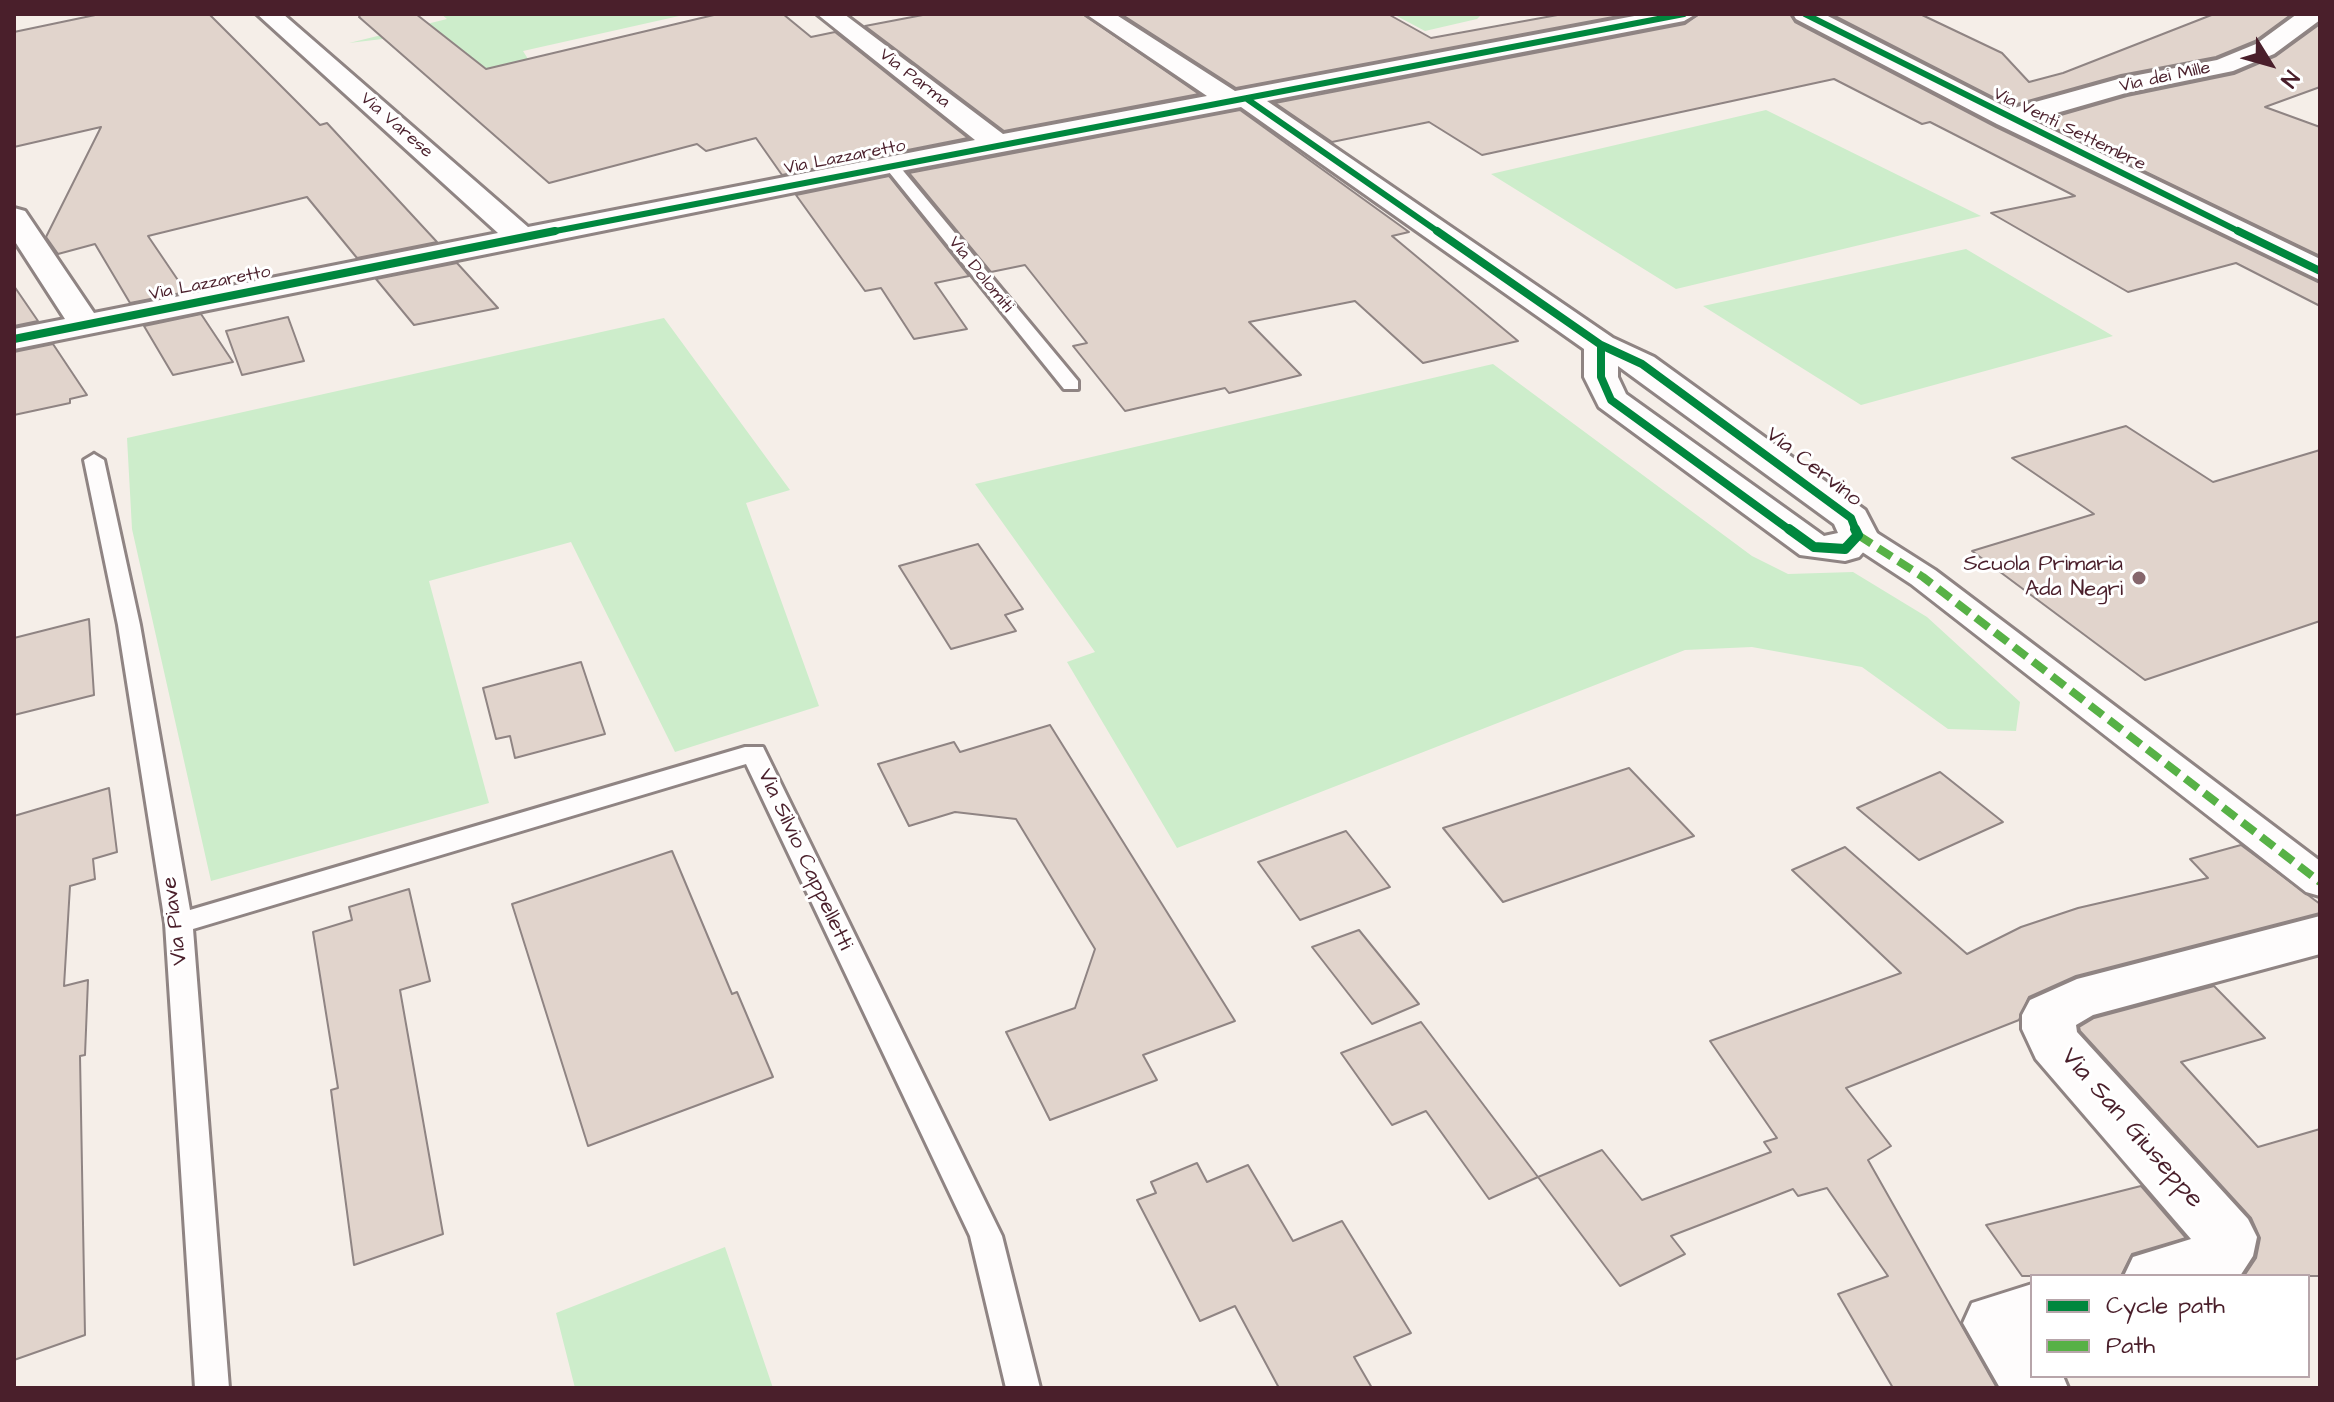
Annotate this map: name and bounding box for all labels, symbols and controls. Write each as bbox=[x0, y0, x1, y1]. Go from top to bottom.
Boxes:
north arrow bbox=[2230, 24, 2310, 104]
street label: Via Parma bbox=[874, 45, 954, 113]
street label: Via dei Mille bbox=[2118, 58, 2212, 98]
text: N bbox=[2273, 64, 2306, 94]
street label: Via Venti Settembre bbox=[1989, 84, 2149, 176]
street label: Via Varese bbox=[355, 89, 437, 163]
street label: Via Lazzaretto bbox=[782, 136, 908, 180]
street label: Via Dolomiti bbox=[943, 233, 1017, 317]
street label: Via Lazzaretto bbox=[147, 262, 273, 306]
street label: Via Cervino bbox=[1760, 422, 1866, 514]
place label: Scuola Primaria Ada Negri bbox=[1963, 552, 2123, 604]
marker: Scuola Primaria Ada Negri bbox=[2130, 569, 2148, 587]
street label: Via Silvio Cappelletti bbox=[750, 765, 858, 955]
street label: Via Piave bbox=[157, 875, 195, 967]
street label: Via San Giuseppe bbox=[2053, 1042, 2209, 1216]
legend bbox=[2030, 1274, 2310, 1378]
text: Cycle path bbox=[2106, 1289, 2225, 1323]
text: Path bbox=[2106, 1329, 2155, 1363]

